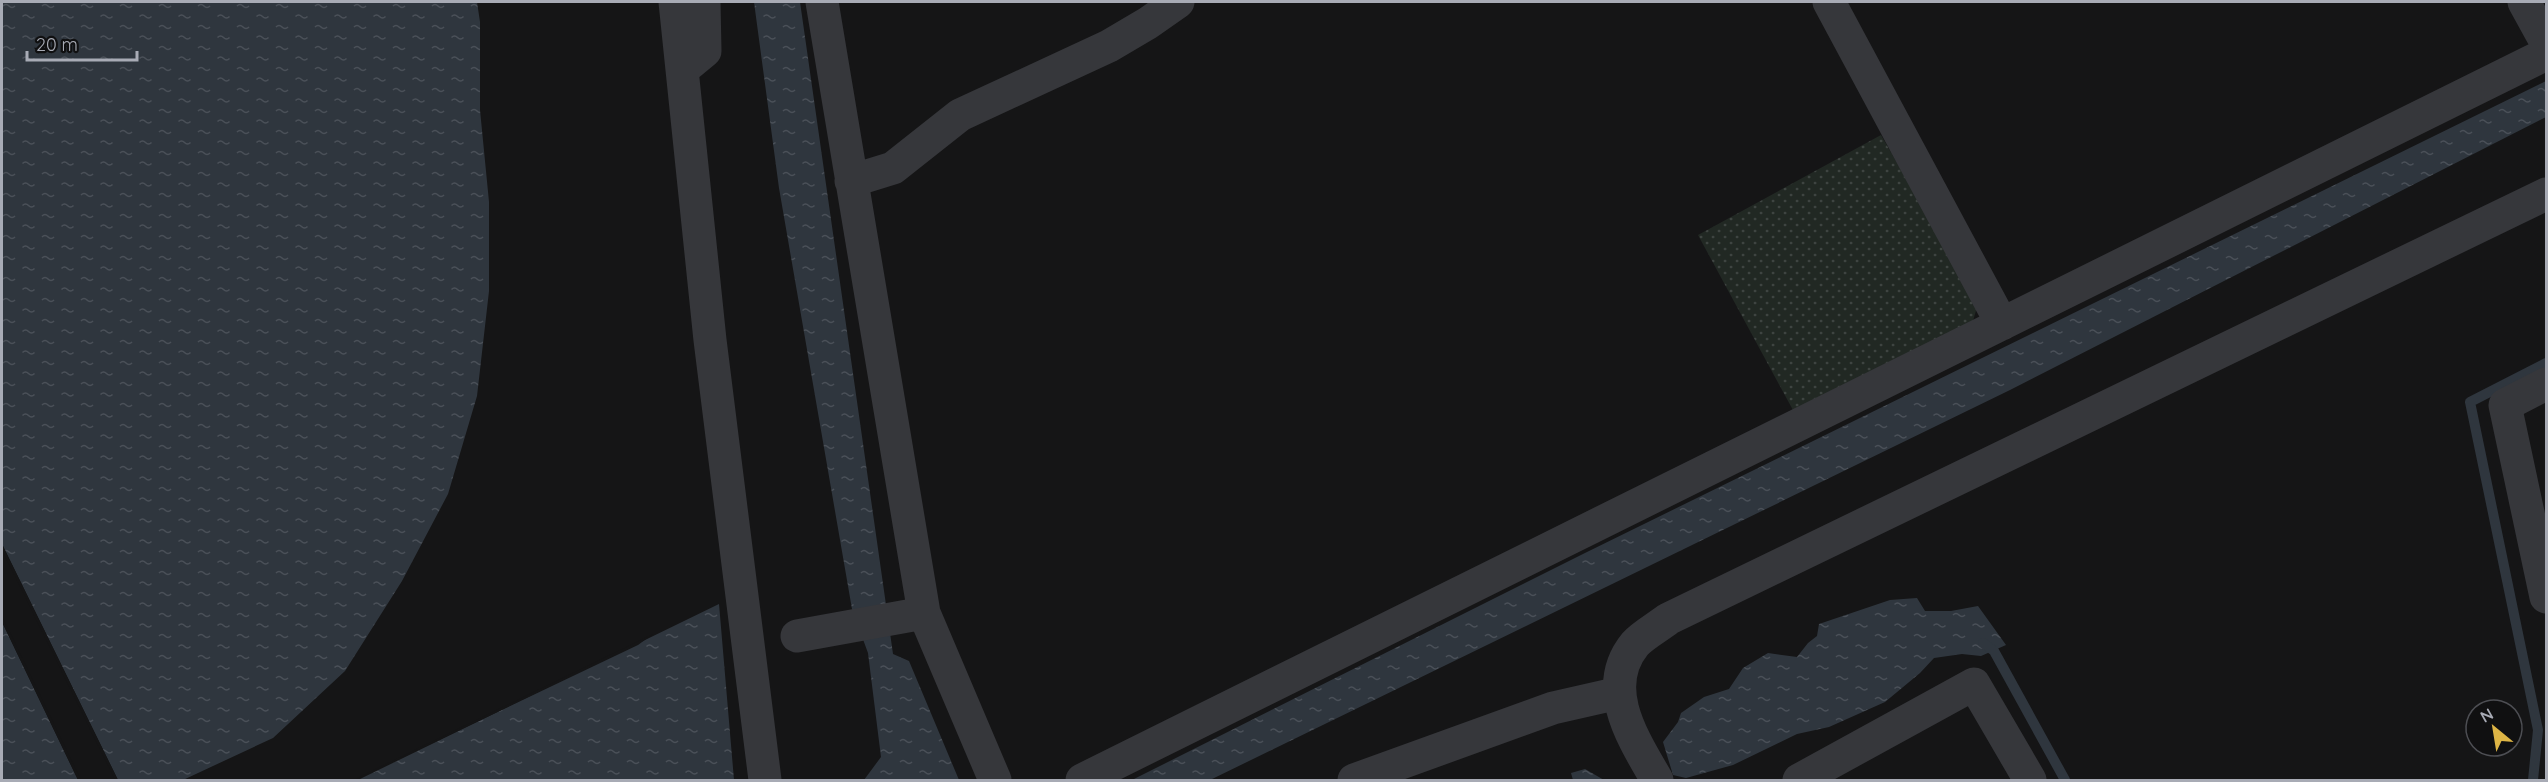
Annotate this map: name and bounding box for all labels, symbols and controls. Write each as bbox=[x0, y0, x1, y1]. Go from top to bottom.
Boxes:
scale bar bbox=[27, 24, 136, 62]
text: 20 m bbox=[36, 33, 78, 56]
north arrow bbox=[2464, 698, 2524, 758]
text: N bbox=[2476, 703, 2497, 727]

